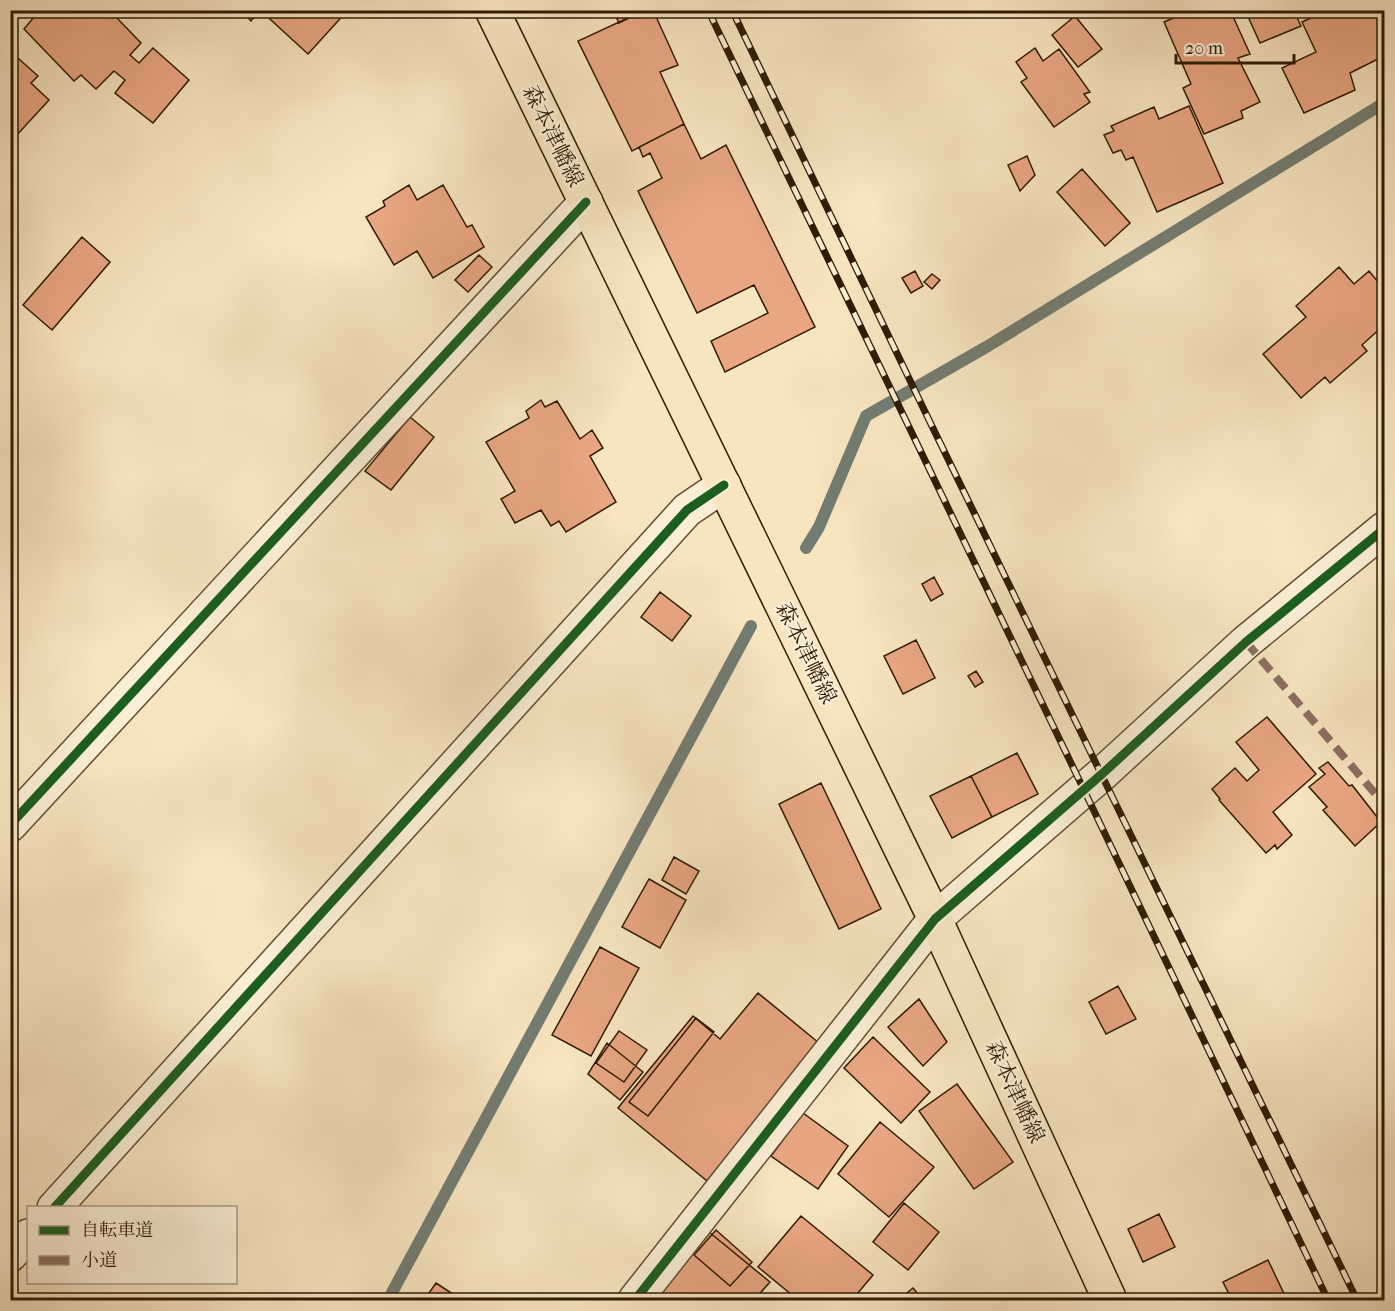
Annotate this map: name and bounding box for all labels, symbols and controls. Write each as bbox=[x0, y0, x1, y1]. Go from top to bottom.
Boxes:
scale bar bbox=[1176, 27, 1294, 65]
text: 20 m bbox=[1185, 38, 1223, 59]
street label: 森本津幡線 bbox=[517, 81, 589, 191]
street label: 森本津幡線 bbox=[770, 598, 842, 708]
street label: 森本津幡線 bbox=[980, 1037, 1050, 1147]
legend bbox=[27, 1206, 237, 1284]
text: 自転車道 bbox=[81, 1220, 153, 1241]
text: 小道 bbox=[81, 1250, 117, 1271]

